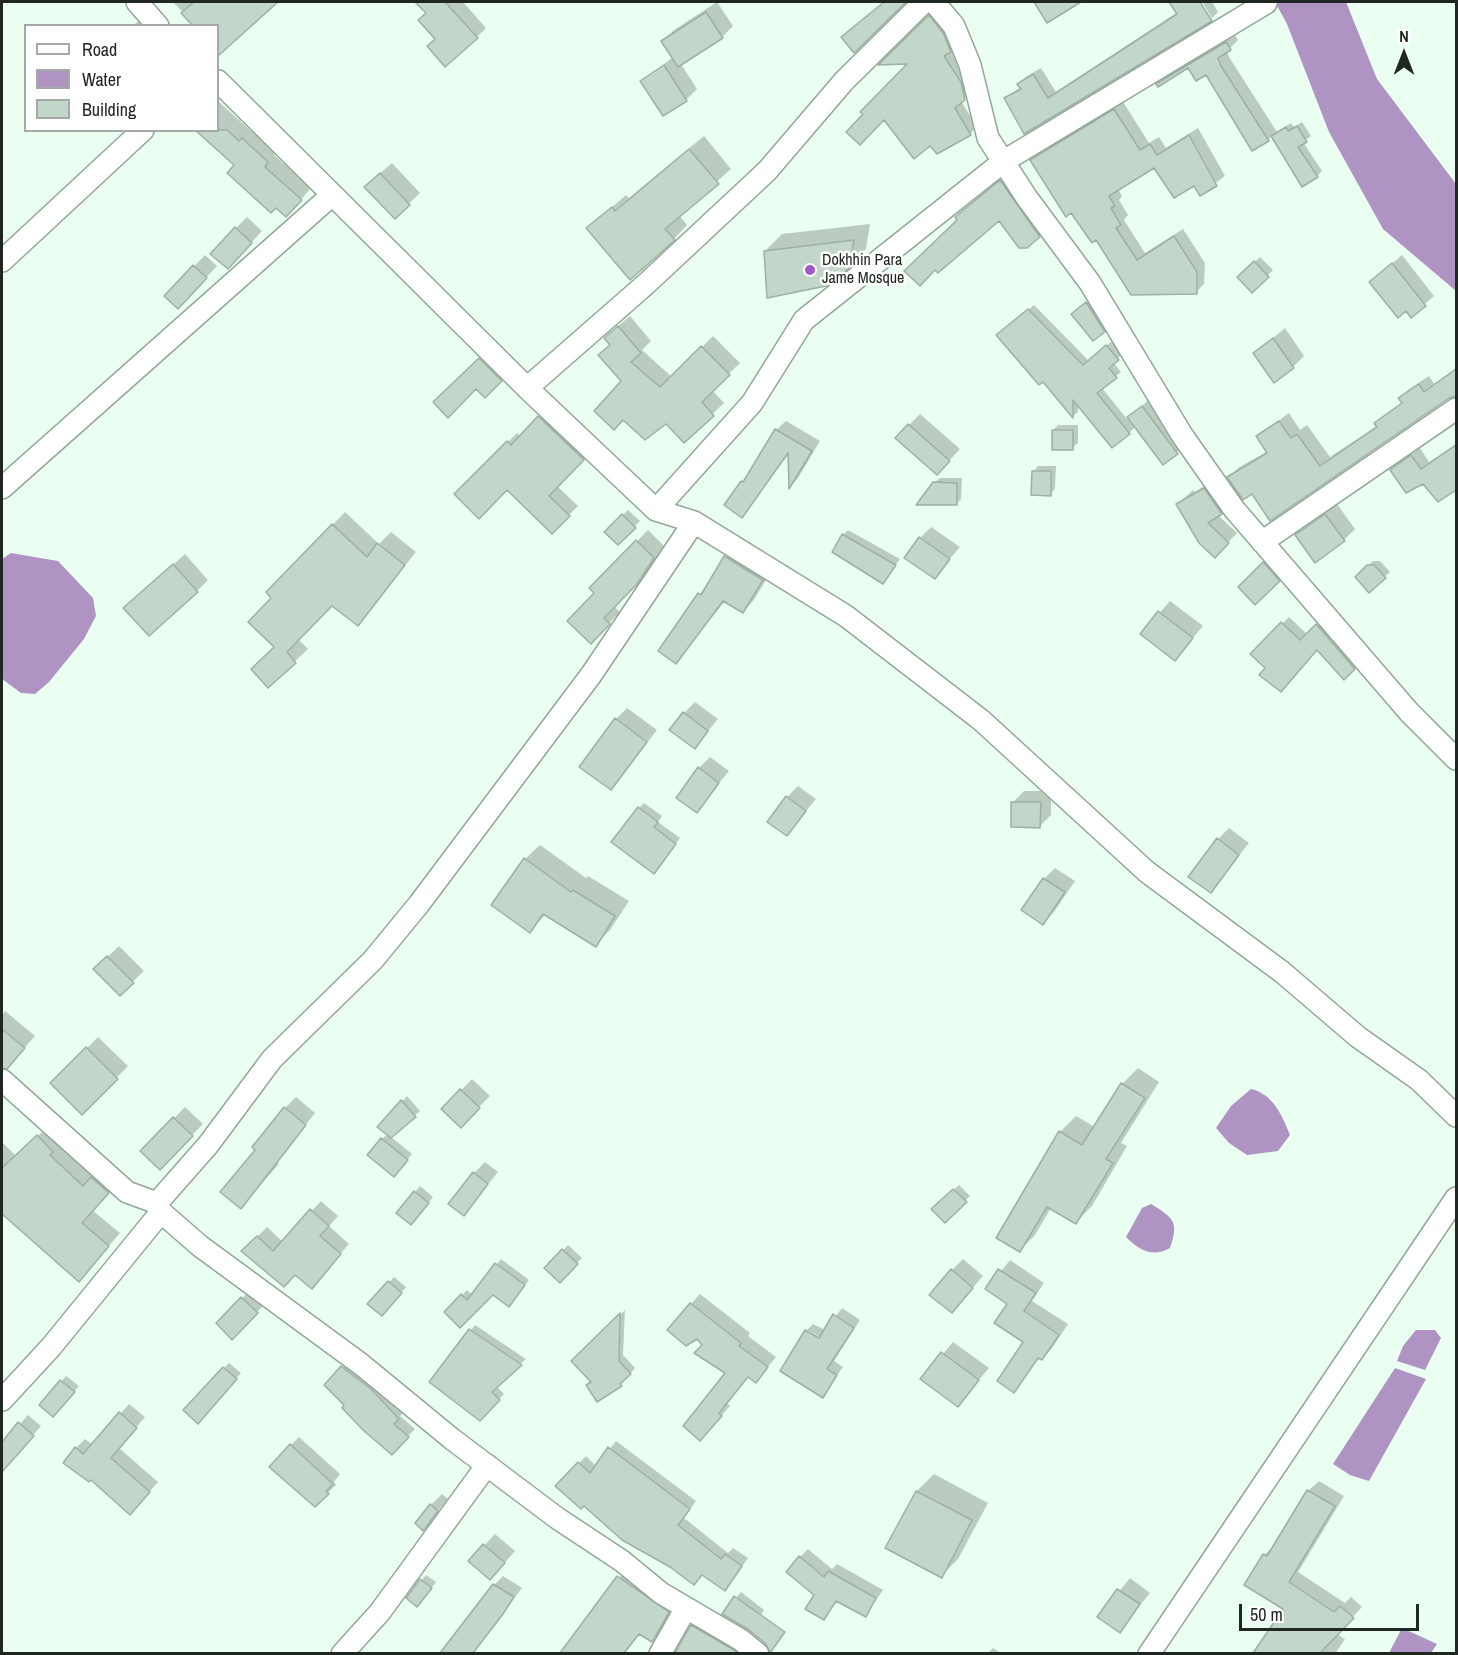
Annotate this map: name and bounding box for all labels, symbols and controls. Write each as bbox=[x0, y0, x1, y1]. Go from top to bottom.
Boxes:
legend bbox=[24, 24, 219, 132]
north arrow bbox=[1374, 24, 1434, 84]
text: N bbox=[1399, 25, 1409, 47]
text: Road bbox=[82, 37, 117, 62]
text: Water bbox=[82, 67, 121, 92]
text: Building bbox=[82, 97, 136, 122]
place label: Dokhhin Para Jame Mosque bbox=[822, 251, 904, 289]
marker: Dokhhin Para Jame Mosque bbox=[803, 263, 817, 277]
scale bar bbox=[1242, 1592, 1422, 1630]
text: 50 m bbox=[1250, 1602, 1283, 1627]

